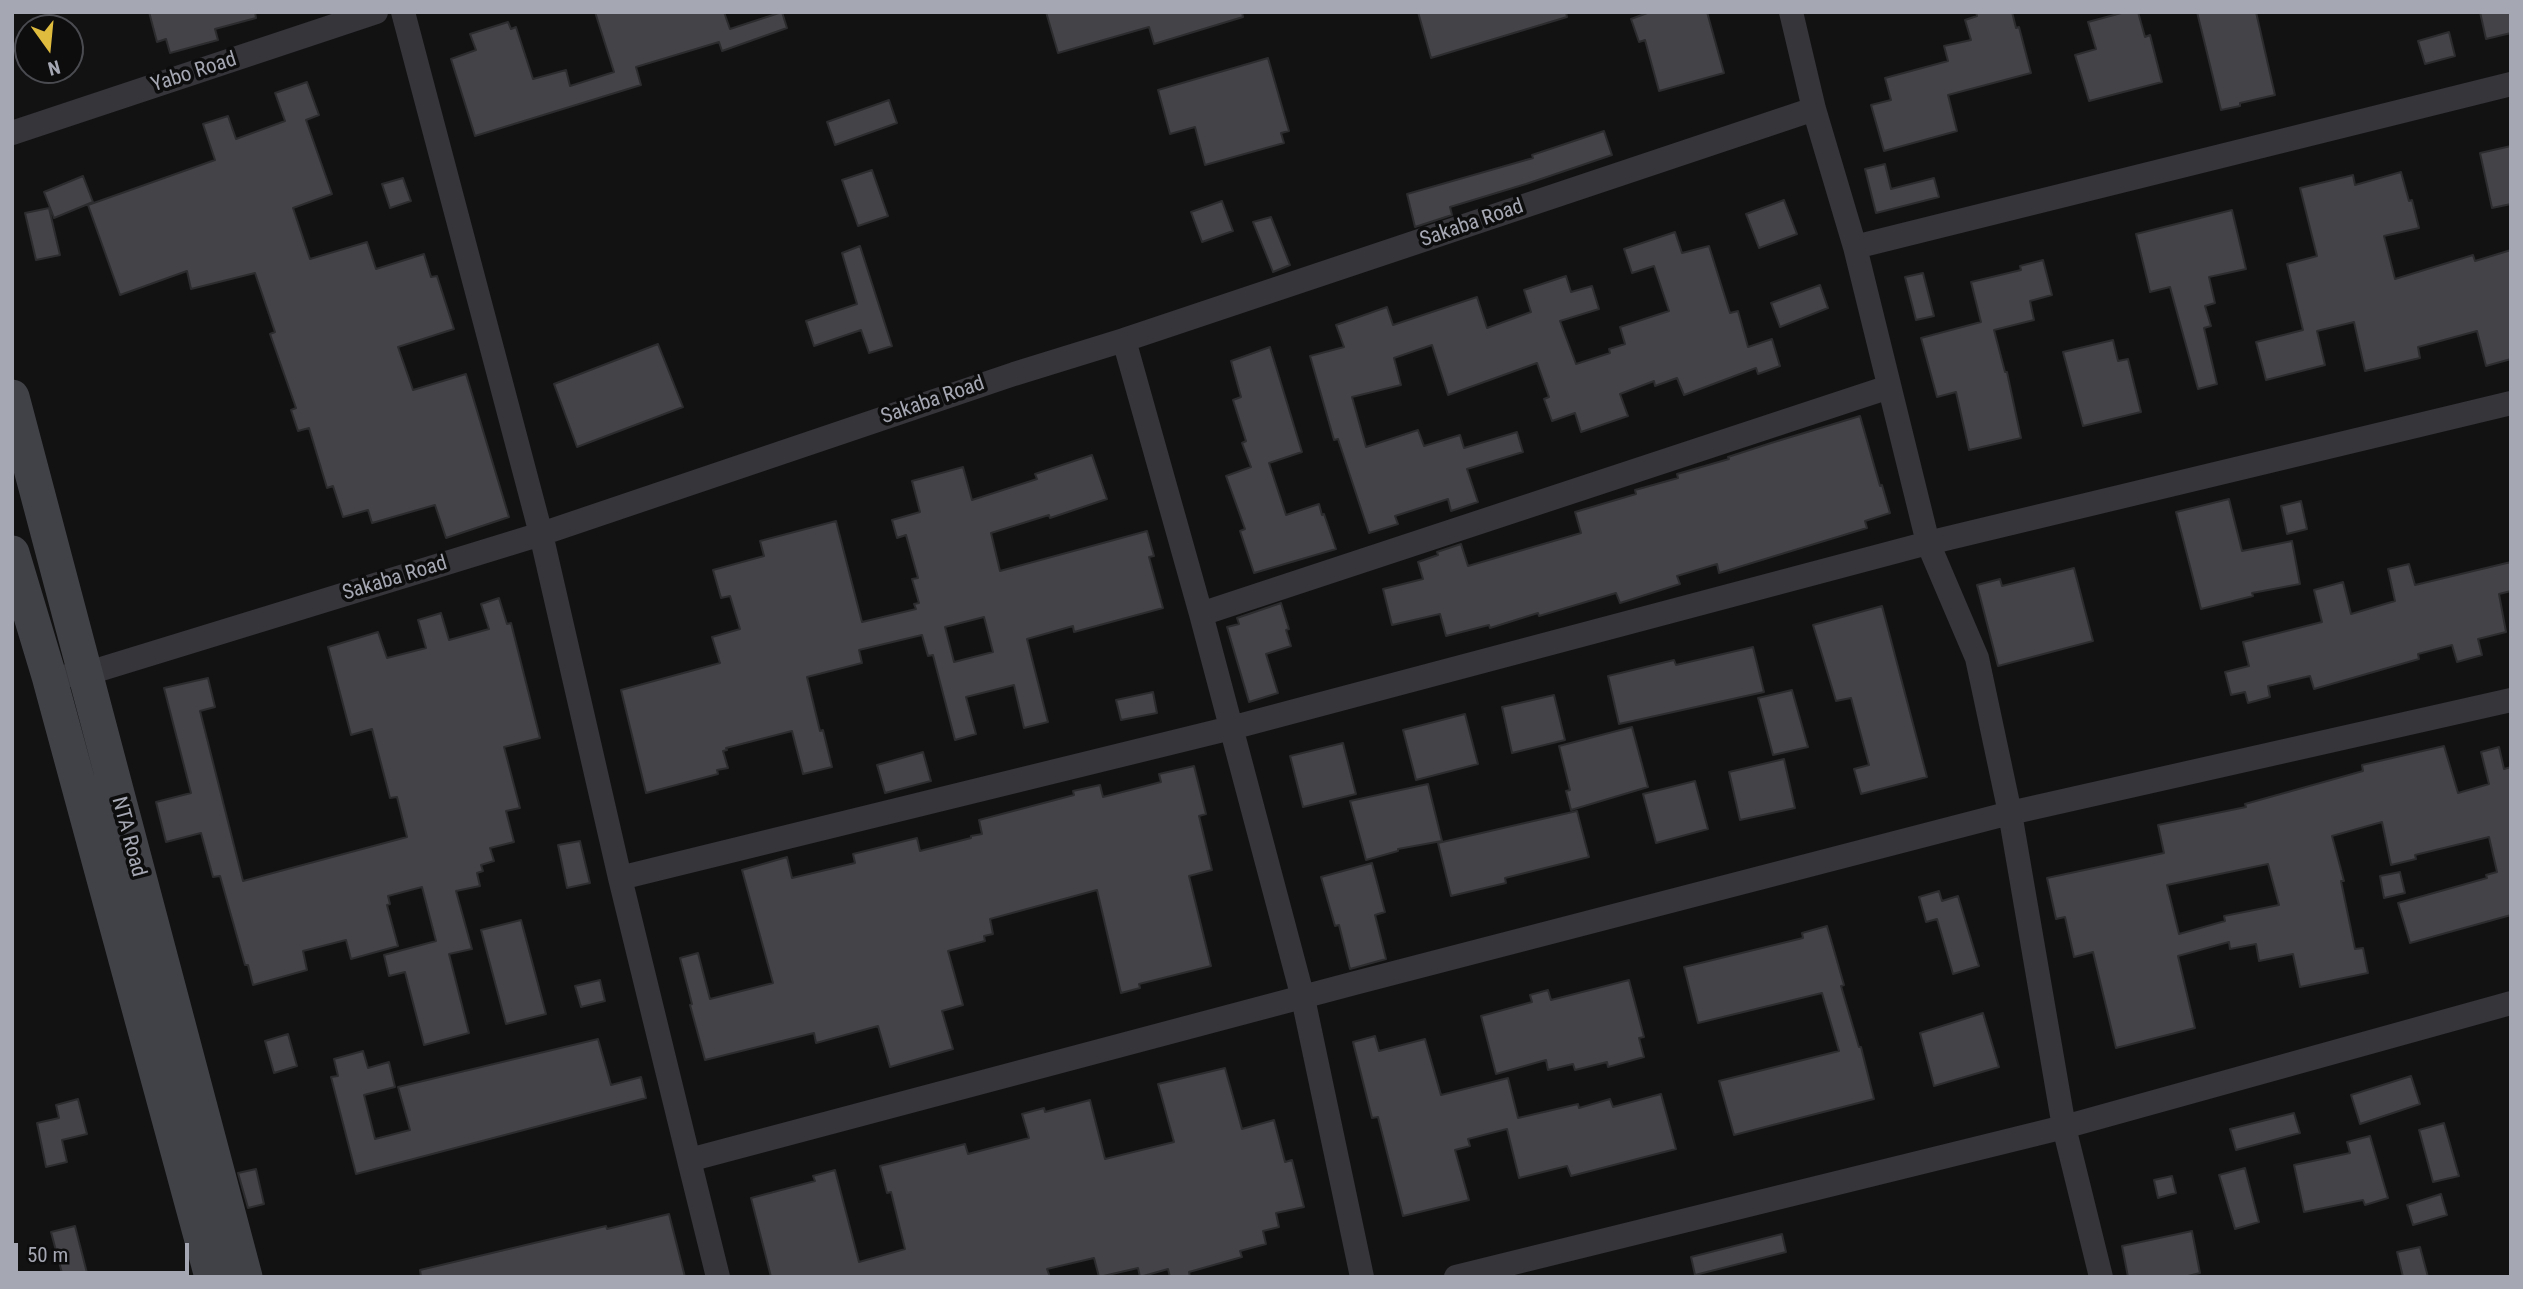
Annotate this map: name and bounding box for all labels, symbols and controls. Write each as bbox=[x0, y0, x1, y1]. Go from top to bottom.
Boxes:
north arrow bbox=[14, 14, 84, 84]
street label: Yabo Road bbox=[148, 47, 240, 99]
text: N bbox=[45, 55, 63, 80]
street label: Sakaba Road bbox=[1417, 195, 1527, 253]
street label: Sakaba Road bbox=[878, 372, 988, 430]
street label: Sakaba Road bbox=[340, 551, 450, 607]
street label: NTA Road bbox=[105, 794, 151, 880]
scale bar bbox=[18, 1230, 192, 1274]
text: 50 m bbox=[27, 1243, 68, 1267]

